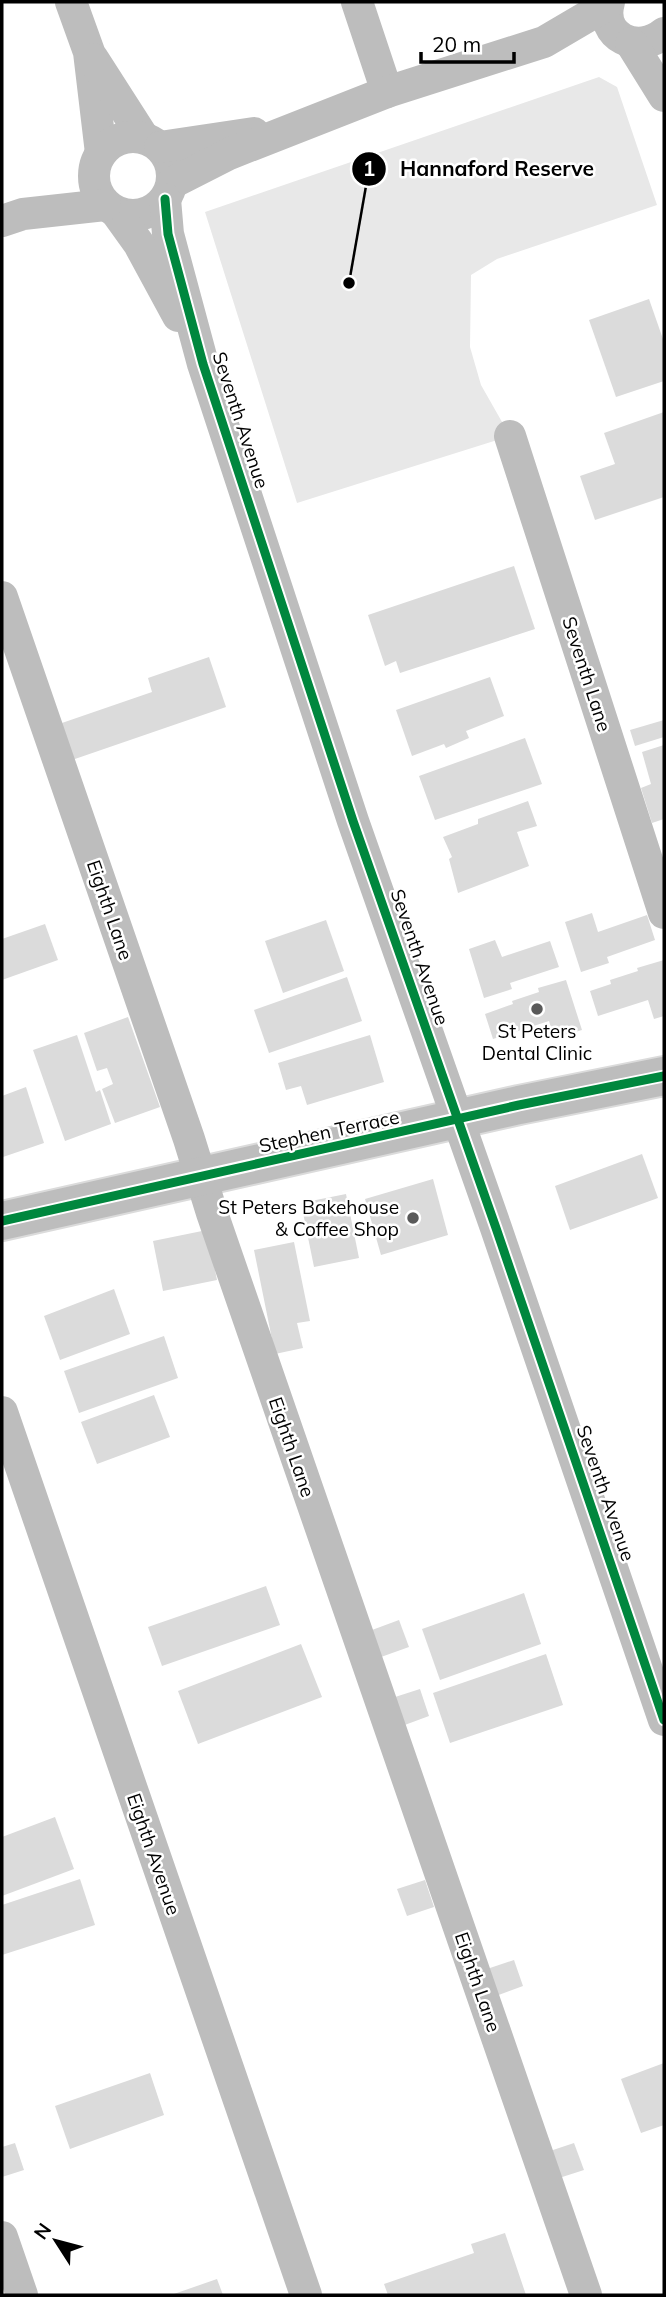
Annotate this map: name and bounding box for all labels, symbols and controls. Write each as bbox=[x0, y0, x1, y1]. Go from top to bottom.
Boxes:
scale bar bbox=[421, 21, 514, 65]
text: 20 m bbox=[432, 31, 481, 57]
callout: Hannaford Reserve bbox=[351, 148, 608, 190]
text: 1 bbox=[363, 155, 375, 181]
text: Hannaford Reserve bbox=[400, 155, 594, 181]
street label: Seventh Avenue bbox=[208, 349, 274, 491]
street label: Seventh Lane bbox=[557, 613, 617, 735]
street label: Eighth Lane bbox=[82, 857, 138, 963]
street label: Seventh Avenue bbox=[385, 886, 455, 1028]
marker: St Peters Dental Clinic bbox=[529, 1001, 545, 1017]
place label: St Peters Dental Clinic bbox=[482, 1019, 592, 1065]
street label: Stephen Terrace bbox=[257, 1104, 401, 1158]
place label: St Peters Bakehouse & Coffee Shop bbox=[218, 1195, 399, 1241]
marker: St Peters Bakehouse & Coffee Shop bbox=[405, 1210, 421, 1226]
street label: Eighth Lane bbox=[264, 1394, 320, 1500]
street label: Seventh Avenue bbox=[571, 1422, 641, 1564]
street label: Eighth Avenue bbox=[122, 1790, 186, 1918]
street label: Eighth Lane bbox=[450, 1929, 506, 2035]
north arrow bbox=[21, 2206, 91, 2276]
text: N bbox=[28, 2218, 56, 2244]

